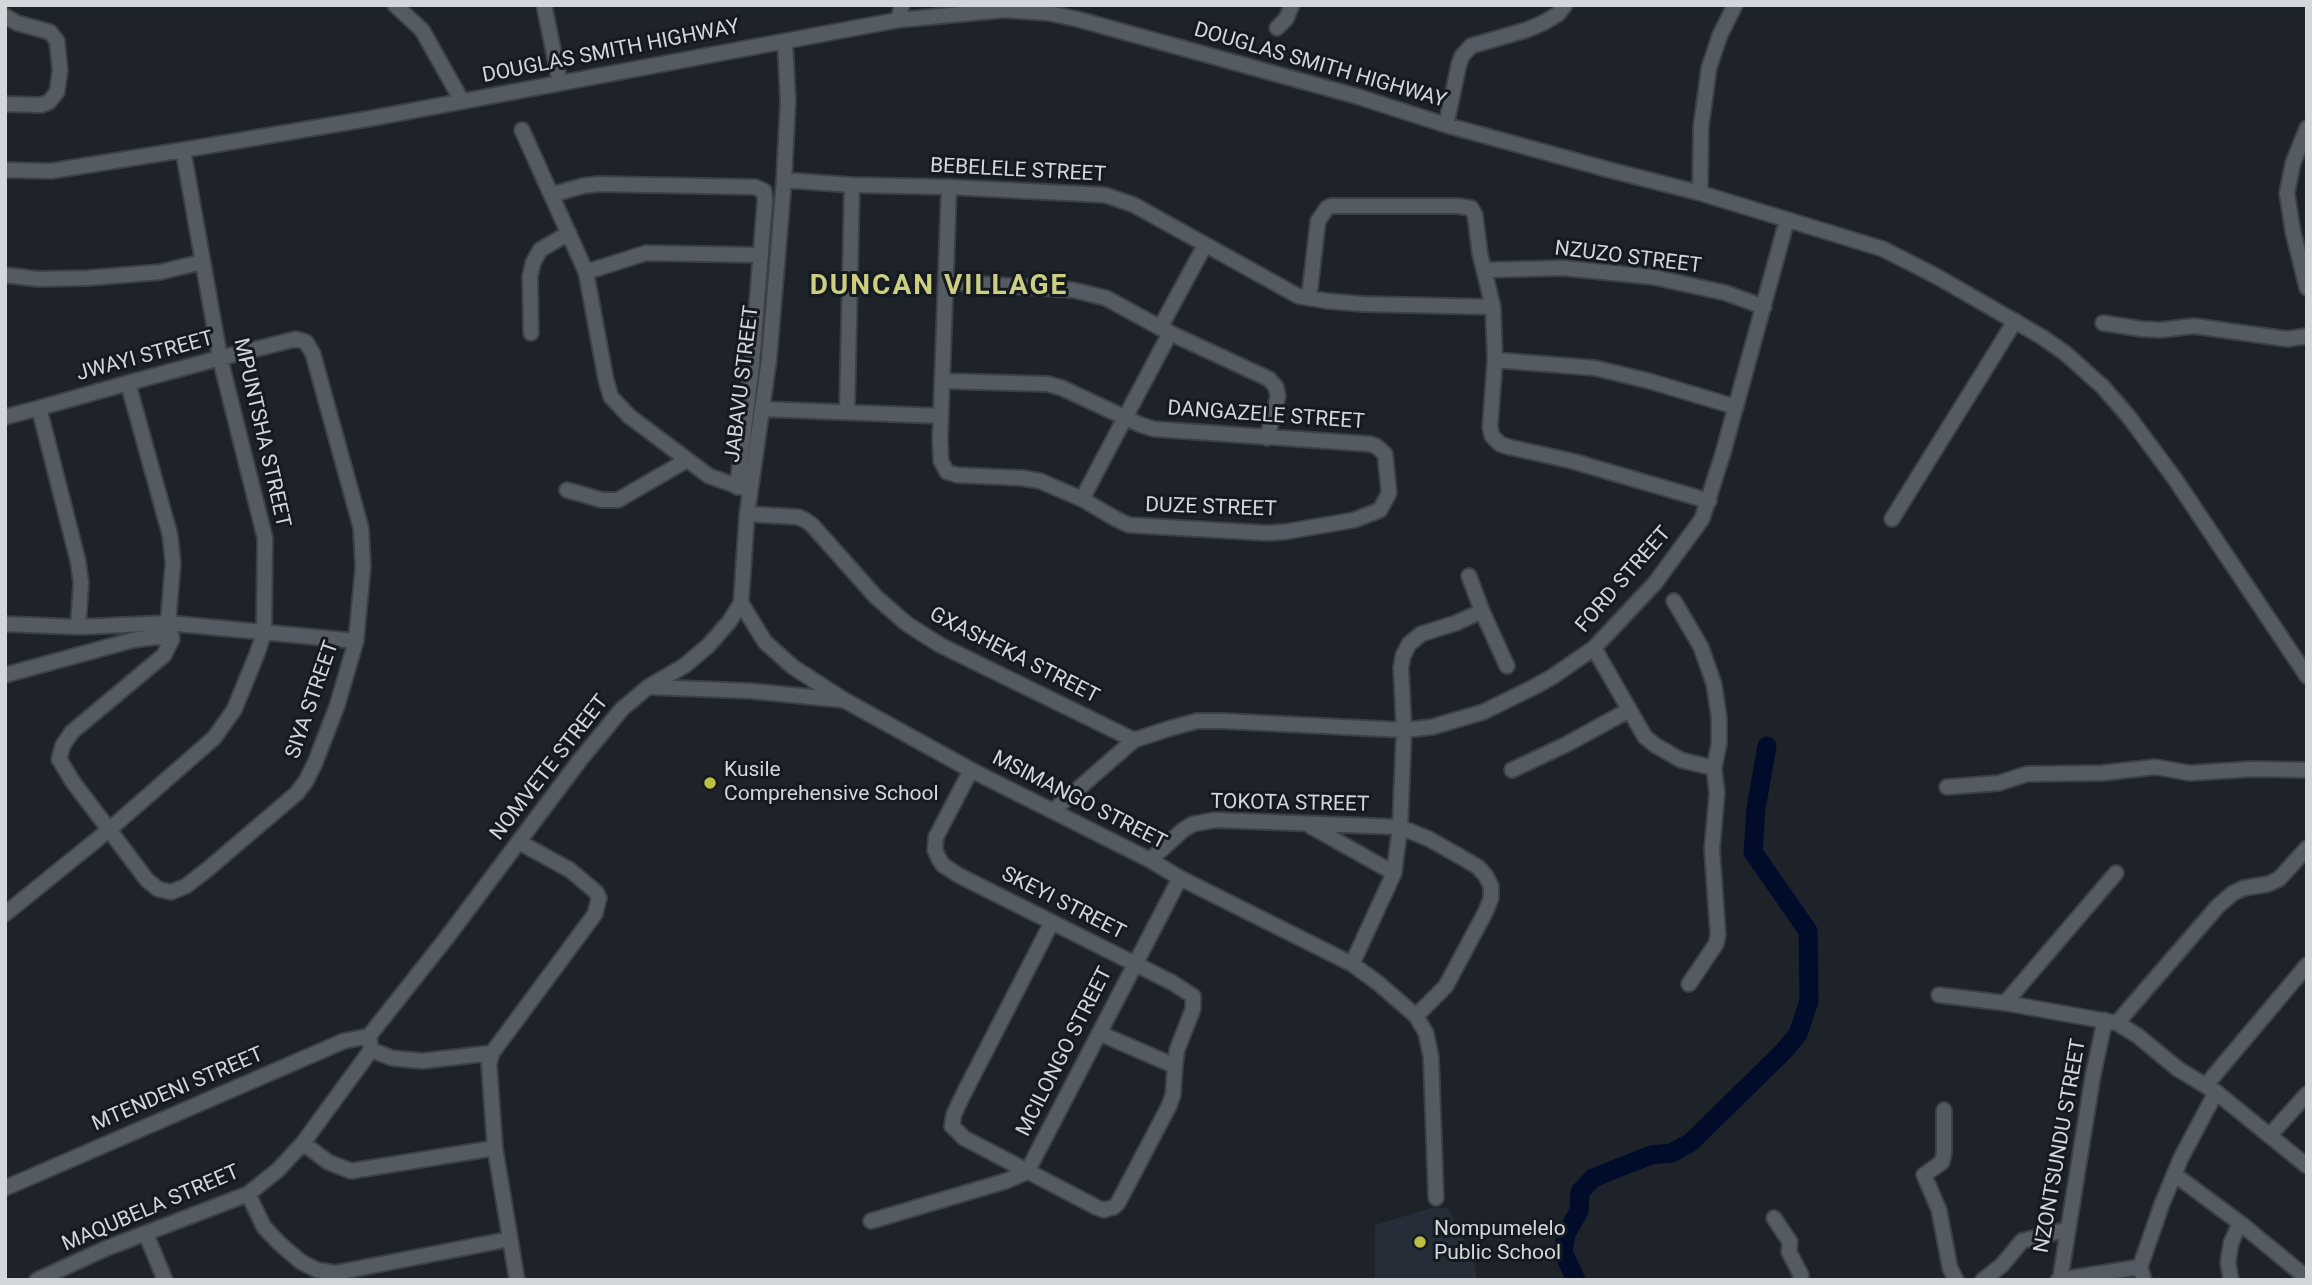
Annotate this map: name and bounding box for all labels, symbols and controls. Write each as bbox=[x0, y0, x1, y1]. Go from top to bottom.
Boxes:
street label: DOUGLAS SMITH HIGHWAY bbox=[480, 15, 742, 89]
street label: DOUGLAS SMITH HIGHWAY bbox=[1191, 18, 1449, 114]
street label: BEBELELE STREET bbox=[929, 154, 1107, 188]
street label: NZUZO STREET bbox=[1553, 236, 1703, 280]
district label: DUNCAN VILLAGE bbox=[811, 270, 1067, 304]
street label: JABAVU STREET bbox=[721, 304, 765, 464]
street label: JWAYI STREET bbox=[74, 327, 216, 387]
street label: MPUNTSHA STREET bbox=[227, 336, 295, 530]
street label: DANGAZELE STREET bbox=[1166, 397, 1366, 435]
street label: DUZE STREET bbox=[1145, 493, 1277, 523]
street label: FORD STREET bbox=[1571, 522, 1677, 638]
street label: GXASHEKA STREET bbox=[925, 602, 1103, 710]
street label: SIYA STREET bbox=[281, 638, 345, 762]
street label: NOMVETE STREET bbox=[485, 690, 615, 846]
street label: MSIMANGO STREET bbox=[988, 746, 1170, 856]
place label: Kusile Comprehensive School bbox=[724, 758, 939, 808]
marker: Kusile Comprehensive School bbox=[702, 775, 718, 791]
street label: TOKOTA STREET bbox=[1210, 790, 1370, 818]
street label: SKEYI STREET bbox=[997, 862, 1129, 946]
street label: MCILONGO STREET bbox=[1011, 963, 1119, 1141]
street label: NZONTSUNDU STREET bbox=[2030, 1037, 2092, 1255]
street label: MTENDENI STREET bbox=[89, 1043, 267, 1137]
street label: MAQUBELA STREET bbox=[59, 1160, 243, 1258]
place label: Nompumelelo Public School bbox=[1434, 1217, 1566, 1267]
marker: Nompumelelo Public School bbox=[1412, 1234, 1428, 1250]

